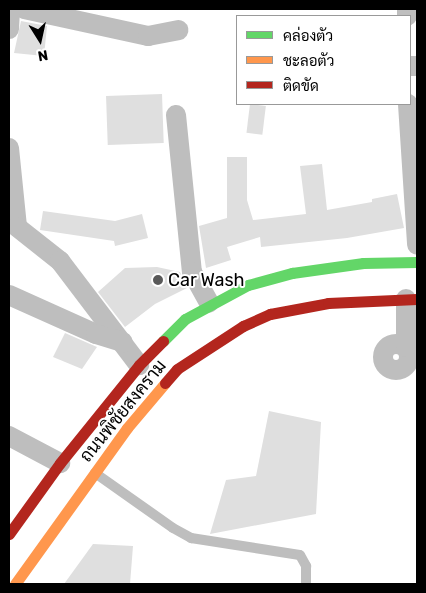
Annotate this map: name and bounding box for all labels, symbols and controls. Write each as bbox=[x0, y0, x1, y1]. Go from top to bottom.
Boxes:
north arrow bbox=[15, 15, 65, 65]
legend bbox=[236, 15, 411, 105]
text: คล่องตัว bbox=[283, 27, 333, 45]
text: N bbox=[36, 46, 49, 65]
text: ชะลอตัว bbox=[283, 52, 334, 70]
text: ติดขัด bbox=[283, 77, 319, 95]
place label: Car Wash bbox=[168, 269, 245, 291]
marker: Car Wash bbox=[152, 274, 164, 286]
street label: ถนนพิชัยสงคราม bbox=[75, 355, 171, 467]

